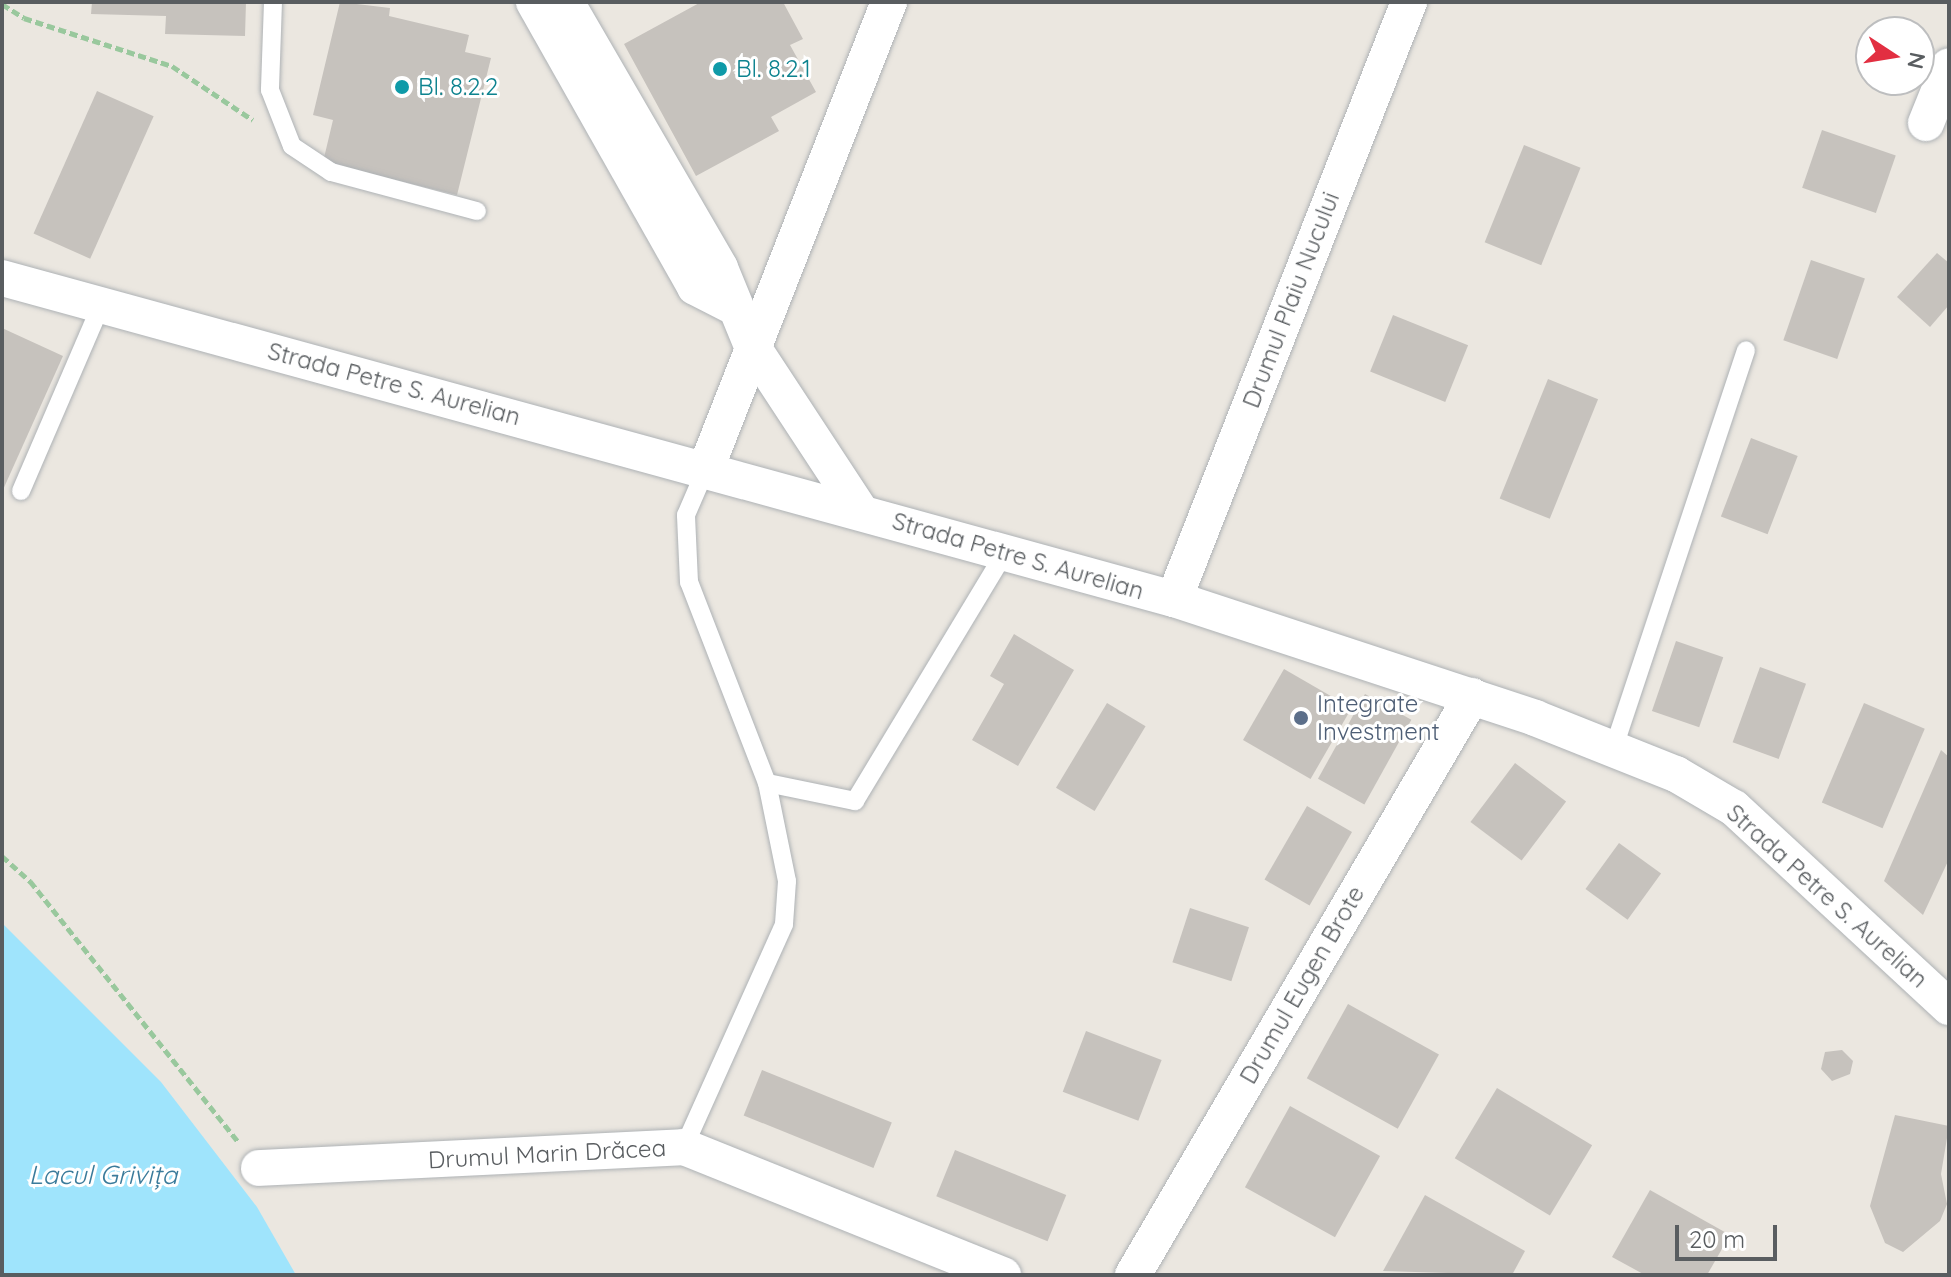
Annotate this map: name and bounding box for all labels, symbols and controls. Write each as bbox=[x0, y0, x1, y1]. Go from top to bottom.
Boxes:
north arrow bbox=[1855, 16, 1935, 96]
text: N bbox=[1901, 50, 1932, 71]
place label: Bl. 8.2.1 bbox=[736, 55, 811, 83]
marker: Bl. 8.2.1 bbox=[711, 60, 729, 78]
place label: Bl. 8.2.2 bbox=[418, 73, 498, 101]
marker: Bl. 8.2.2 bbox=[393, 78, 411, 96]
street label: Drumul Plaiu Nucului bbox=[1237, 188, 1345, 412]
street label: Strada Petre S. Aurelian bbox=[265, 336, 523, 432]
street label: Strada Petre S. Aurelian bbox=[889, 506, 1147, 606]
place label: Integrate Investment bbox=[1317, 690, 1440, 746]
marker: Integrate Investment bbox=[1292, 709, 1310, 727]
street label: Strada Petre S. Aurelian bbox=[1721, 798, 1933, 994]
street label: Drumul Eugen Brote bbox=[1234, 881, 1370, 1089]
street label: Drumul Marin Drăcea bbox=[427, 1133, 667, 1175]
water label: Lacul Grivița bbox=[29, 1159, 177, 1191]
scale bar bbox=[1679, 1209, 1781, 1259]
text: 20 m bbox=[1689, 1224, 1745, 1254]

